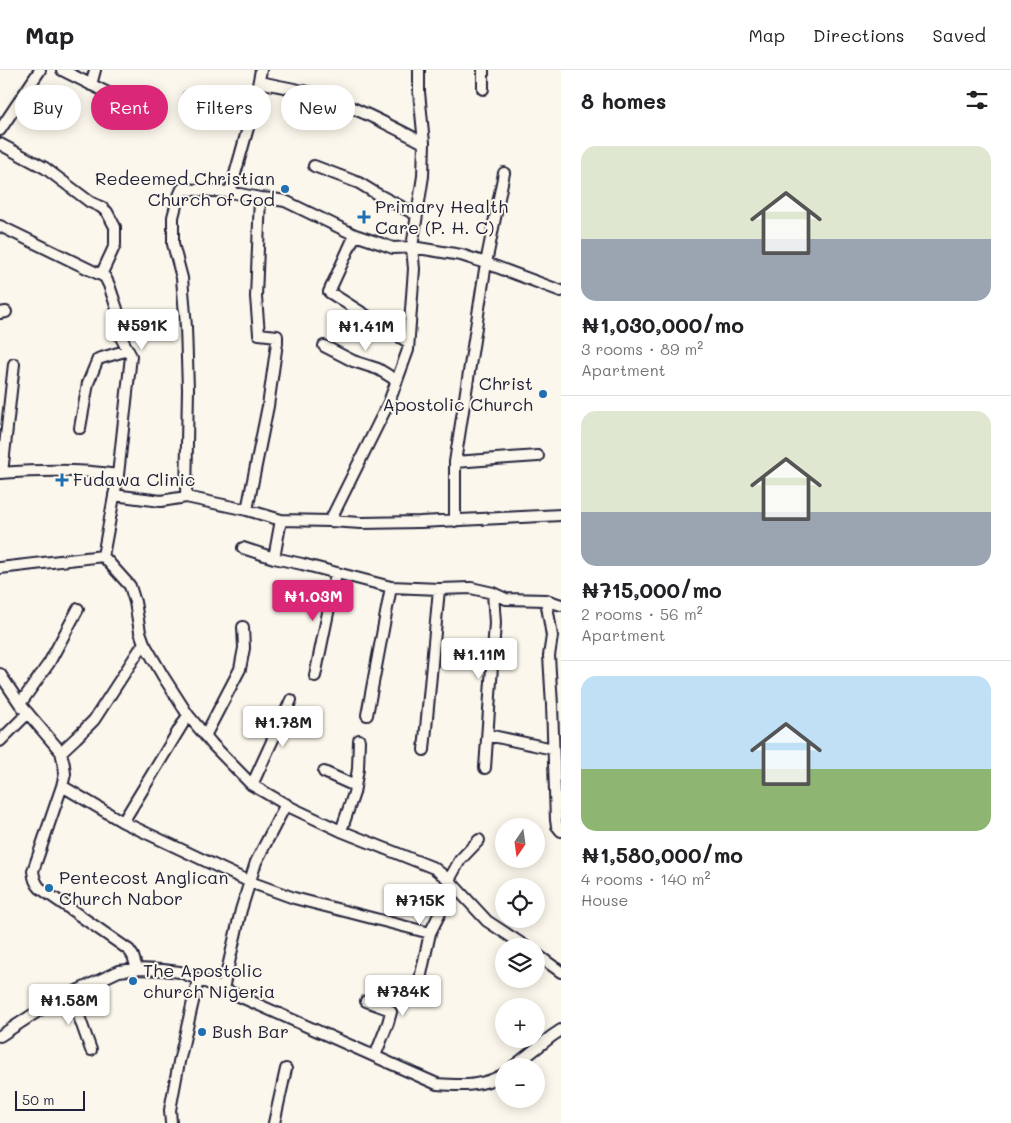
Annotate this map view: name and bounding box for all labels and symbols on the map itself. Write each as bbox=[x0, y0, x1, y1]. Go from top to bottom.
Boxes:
place label: Redeemed Christian Church of God bbox=[95, 166, 275, 211]
marker: Redeemed Christian Church of God bbox=[279, 183, 291, 195]
place label: Primary Health Care (P. H. C) bbox=[375, 194, 508, 239]
marker: Primary Health Care (P. H. C) bbox=[357, 210, 371, 224]
pin: ₦591K bbox=[107, 308, 177, 351]
pin: ₦1.41M bbox=[325, 310, 407, 352]
place label: Christ Apostolic Church bbox=[382, 371, 533, 416]
marker: Christ Apostolic Church bbox=[537, 388, 549, 400]
place label: Fudawa Clinic bbox=[73, 467, 195, 491]
marker: Fudawa Clinic bbox=[55, 473, 69, 487]
pin: ₦1.03M bbox=[272, 580, 354, 622]
pin: ₦1.11M bbox=[438, 638, 520, 680]
pin: ₦1.78M bbox=[242, 706, 324, 748]
north arrow bbox=[495, 818, 545, 868]
place label: Pentecost Anglican Church Nabor bbox=[59, 865, 229, 910]
marker: Pentecost Anglican Church Nabor bbox=[43, 882, 55, 894]
pin: ₦715K bbox=[385, 884, 455, 926]
place label: The Apostolic church Nigeria bbox=[143, 958, 275, 1003]
pin: ₦784K bbox=[368, 974, 438, 1017]
marker: The Apostolic church Nigeria bbox=[127, 975, 139, 987]
pin: ₦1.58M bbox=[28, 984, 110, 1026]
place label: Bush Bar bbox=[212, 1019, 289, 1043]
marker: Bush Bar bbox=[196, 1026, 208, 1038]
scale bar bbox=[15, 1088, 85, 1111]

